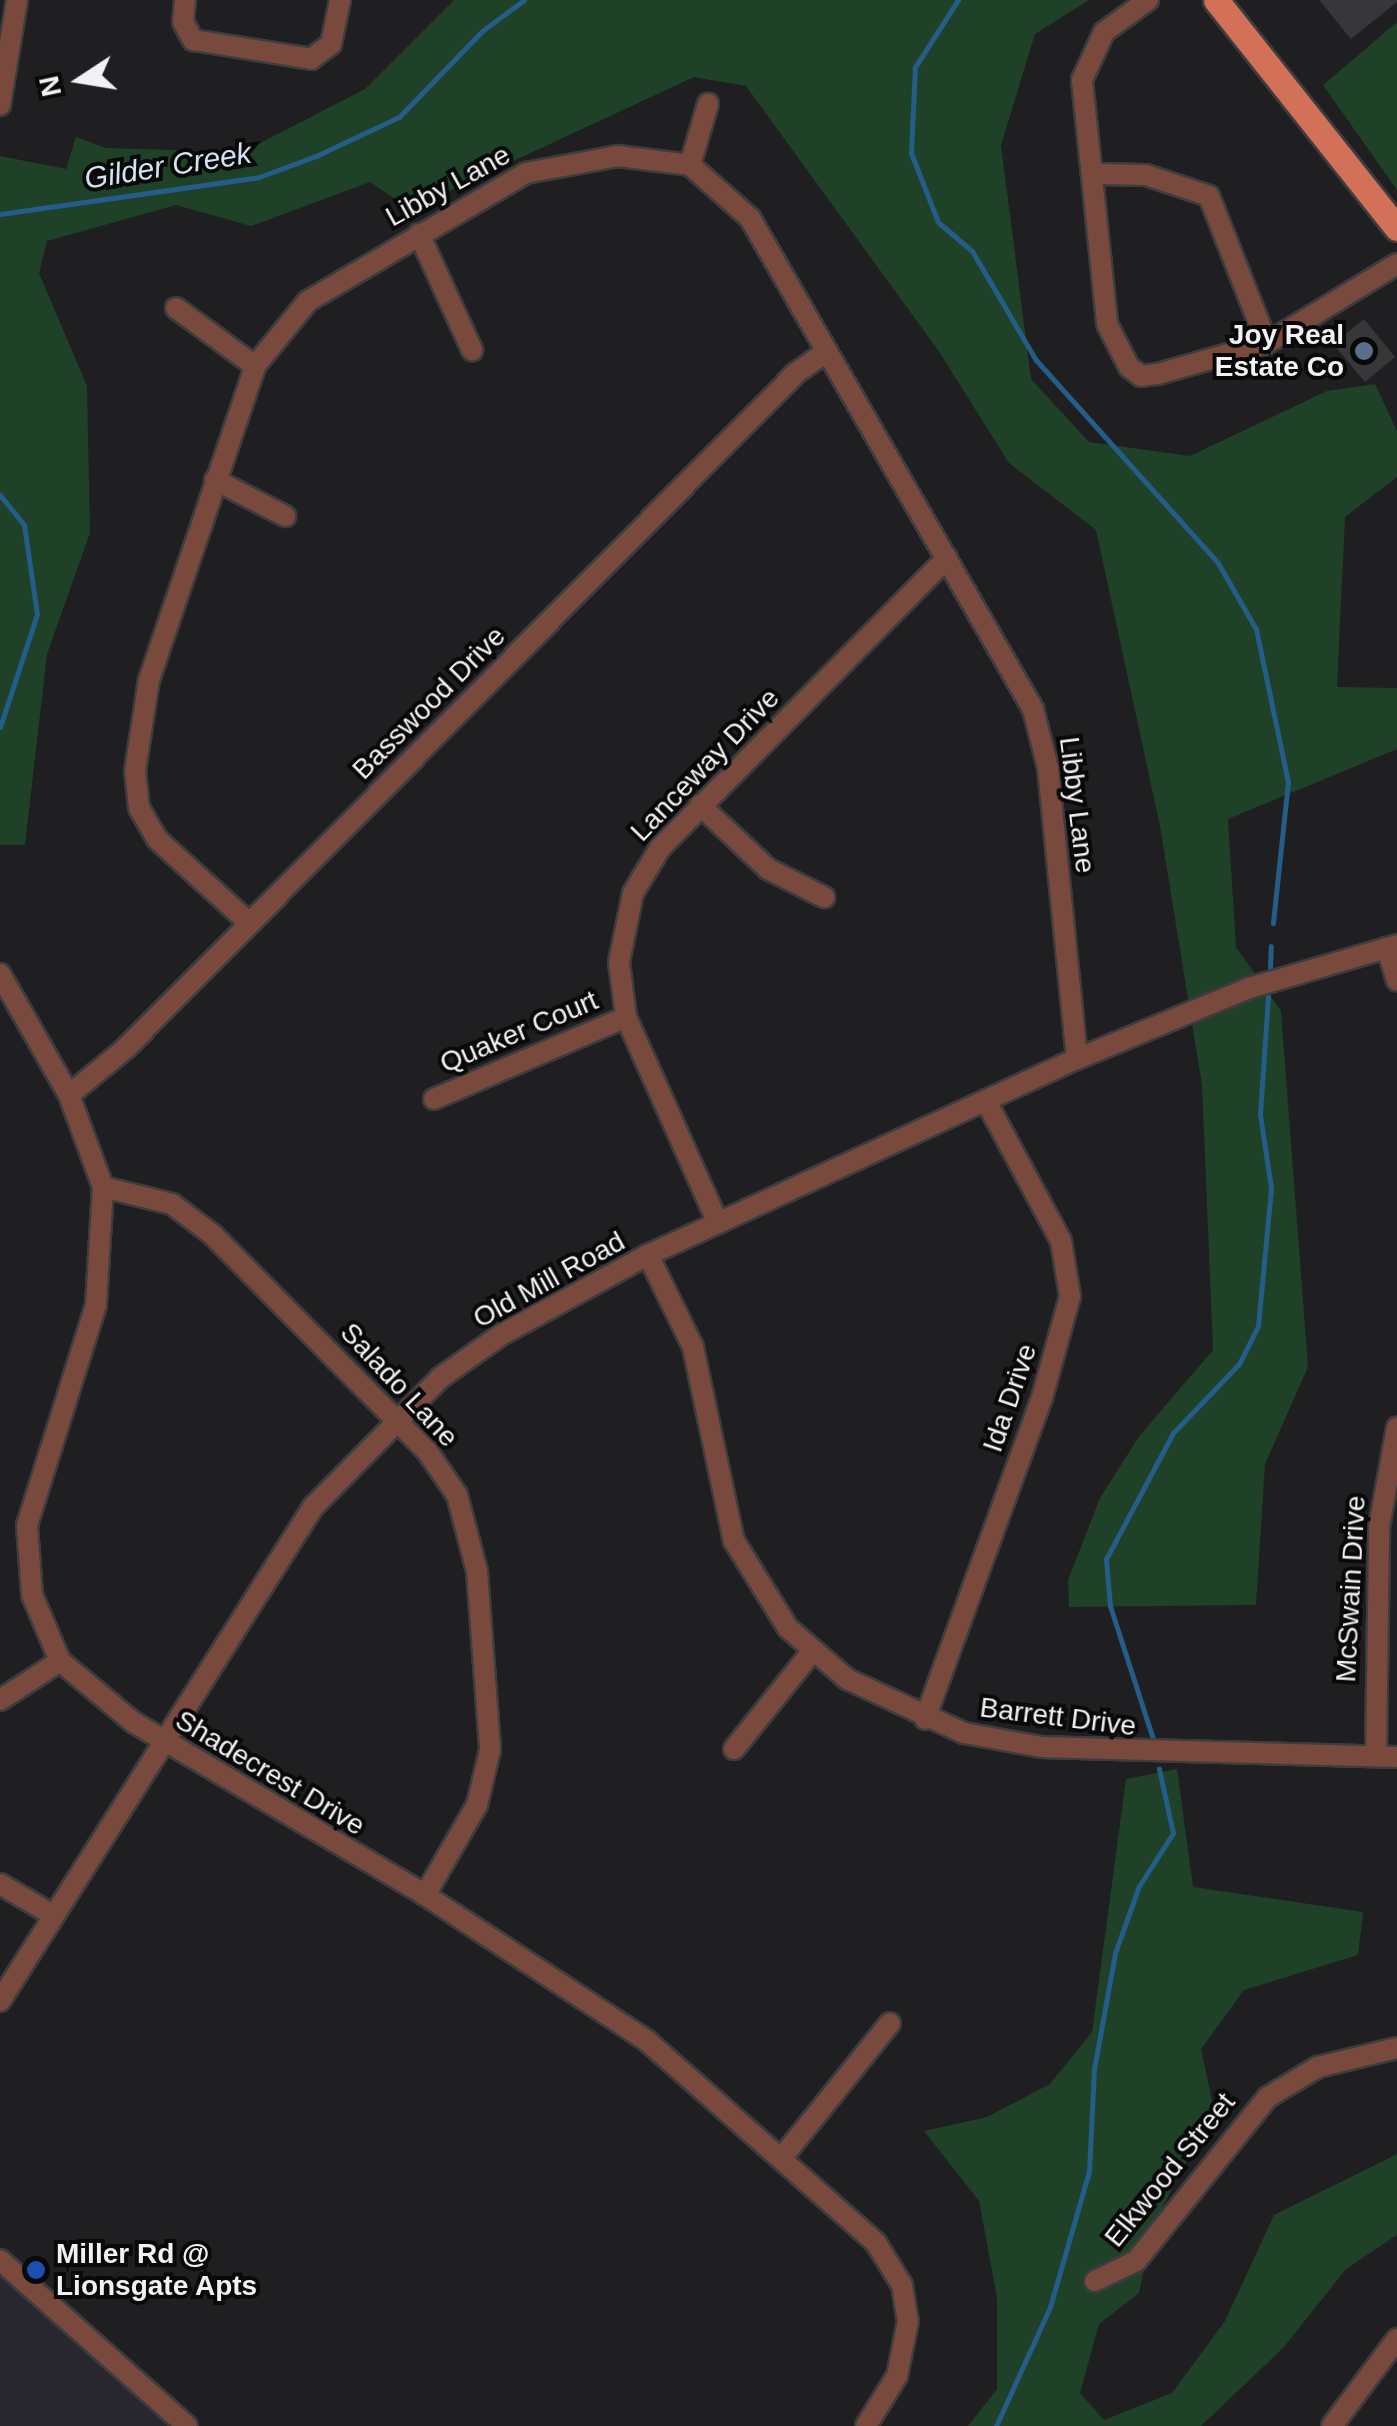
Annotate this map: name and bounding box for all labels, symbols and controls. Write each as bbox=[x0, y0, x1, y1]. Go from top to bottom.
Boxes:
north arrow bbox=[30, 30, 130, 130]
text: N bbox=[33, 73, 67, 99]
water label: Gilder Creek bbox=[82, 135, 254, 197]
street label: Libby Lane bbox=[380, 138, 516, 234]
place label: Joy Real Estate Co bbox=[1215, 318, 1344, 384]
marker: Joy Real Estate Co bbox=[1353, 340, 1375, 362]
street label: Basswood Drive bbox=[346, 620, 512, 786]
street label: Lanceway Drive bbox=[624, 682, 786, 848]
street label: Libby Lane bbox=[1052, 735, 1102, 875]
street label: Quaker Court bbox=[435, 984, 603, 1080]
street label: Old Mill Road bbox=[467, 1225, 631, 1335]
street label: Salado Lane bbox=[333, 1316, 465, 1454]
street label: Ida Drive bbox=[976, 1340, 1044, 1456]
street label: McSwain Drive bbox=[1329, 1495, 1373, 1683]
street label: Barrett Drive bbox=[978, 1691, 1138, 1743]
street label: Shadecrest Drive bbox=[169, 1703, 371, 1843]
street label: Elkwood Street bbox=[1098, 2086, 1242, 2254]
place label: Miller Rd @ Lionsgate Apts bbox=[56, 2237, 258, 2303]
marker: Miller Rd @ Lionsgate Apts bbox=[25, 2259, 47, 2281]

